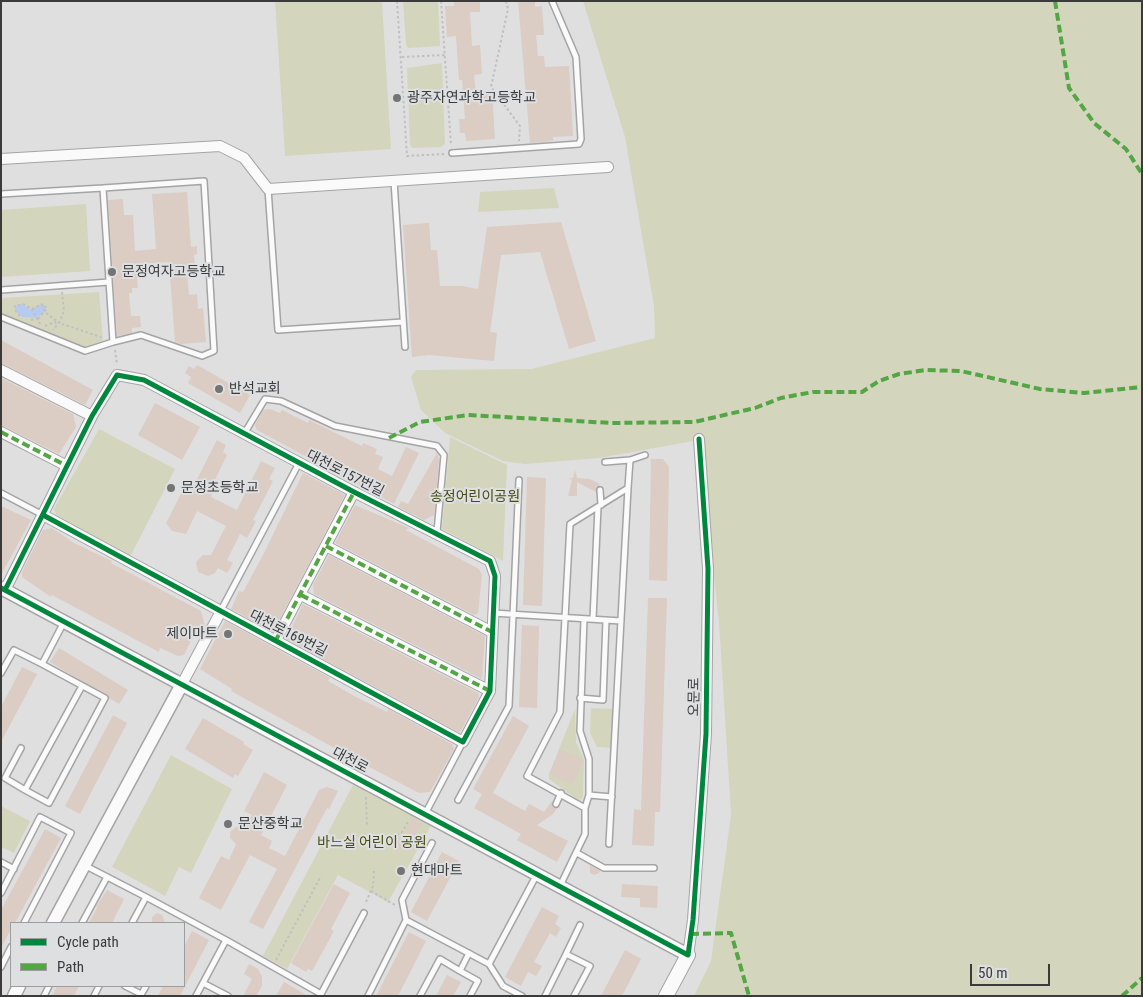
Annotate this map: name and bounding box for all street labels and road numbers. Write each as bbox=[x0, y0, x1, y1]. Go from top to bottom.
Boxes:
street label: 대천로157번길 bbox=[303, 447, 387, 501]
street label: 대천로169번길 bbox=[246, 607, 330, 661]
street label: 오문로 bbox=[686, 678, 704, 716]
street label: 대천로 bbox=[329, 745, 371, 777]

